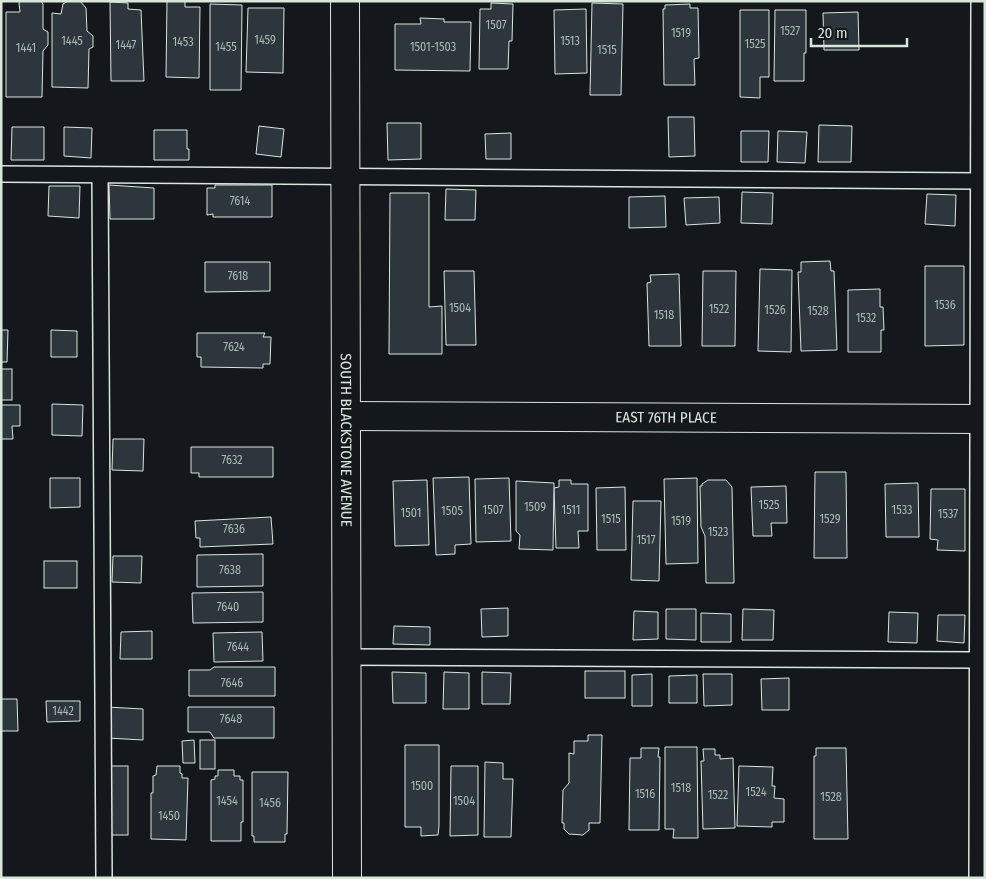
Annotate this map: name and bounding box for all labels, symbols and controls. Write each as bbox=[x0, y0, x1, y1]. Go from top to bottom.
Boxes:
scale bar bbox=[811, 15, 907, 47]
house number: 1507 bbox=[485, 18, 507, 32]
house number: 1527 bbox=[780, 24, 800, 38]
text: 20 m bbox=[818, 24, 848, 42]
house number: 1519 bbox=[671, 26, 691, 40]
house number: 1459 bbox=[254, 33, 276, 47]
house number: 1445 bbox=[61, 34, 83, 48]
house number: 1513 bbox=[560, 34, 580, 48]
house number: 1453 bbox=[172, 35, 194, 49]
house number: 1525 bbox=[745, 37, 766, 51]
house number: 1447 bbox=[116, 38, 137, 52]
house number: 1455 bbox=[215, 40, 237, 54]
house number: 1501-1503 bbox=[410, 40, 456, 54]
house number: 1441 bbox=[16, 41, 36, 55]
house number: 1515 bbox=[597, 43, 617, 57]
house number: 7614 bbox=[230, 194, 250, 208]
house number: 7618 bbox=[228, 269, 248, 283]
house number: 1536 bbox=[934, 298, 956, 312]
house number: 1504 bbox=[449, 301, 471, 315]
house number: 1522 bbox=[709, 302, 729, 316]
house number: 1526 bbox=[764, 303, 786, 317]
house number: 1528 bbox=[807, 304, 829, 318]
house number: 1518 bbox=[654, 308, 674, 322]
house number: 1532 bbox=[856, 311, 876, 325]
house number: 7624 bbox=[223, 340, 245, 354]
street label: SOUTH BLACKSTONE AVENUE bbox=[337, 353, 355, 527]
street label: EAST 76TH PLACE bbox=[615, 408, 717, 427]
house number: 7632 bbox=[221, 453, 243, 467]
house number: 1525 bbox=[759, 498, 780, 512]
house number: 1509 bbox=[524, 500, 546, 514]
house number: 1507 bbox=[482, 503, 504, 517]
house number: 1511 bbox=[562, 503, 580, 517]
house number: 1533 bbox=[892, 503, 912, 517]
house number: 1505 bbox=[441, 504, 463, 518]
house number: 1501 bbox=[401, 506, 421, 520]
house number: 1537 bbox=[938, 507, 958, 521]
house number: 1515 bbox=[601, 512, 621, 526]
house number: 1529 bbox=[819, 512, 841, 526]
house number: 1519 bbox=[671, 514, 691, 528]
house number: 7636 bbox=[223, 522, 245, 536]
house number: 1523 bbox=[708, 525, 728, 539]
house number: 1517 bbox=[636, 533, 656, 547]
house number: 7638 bbox=[219, 563, 241, 577]
house number: 7640 bbox=[217, 600, 239, 614]
house number: 7644 bbox=[227, 640, 249, 654]
house number: 7646 bbox=[221, 676, 243, 690]
house number: 1442 bbox=[52, 704, 74, 718]
house number: 7648 bbox=[220, 712, 242, 726]
house number: 1500 bbox=[411, 779, 433, 793]
house number: 1518 bbox=[671, 781, 691, 795]
house number: 1524 bbox=[746, 785, 767, 799]
house number: 1516 bbox=[635, 787, 655, 801]
house number: 1522 bbox=[708, 788, 728, 802]
house number: 1528 bbox=[820, 790, 842, 804]
house number: 1454 bbox=[216, 794, 238, 808]
house number: 1504 bbox=[453, 794, 475, 808]
house number: 1456 bbox=[259, 796, 281, 810]
house number: 1450 bbox=[158, 809, 180, 823]

